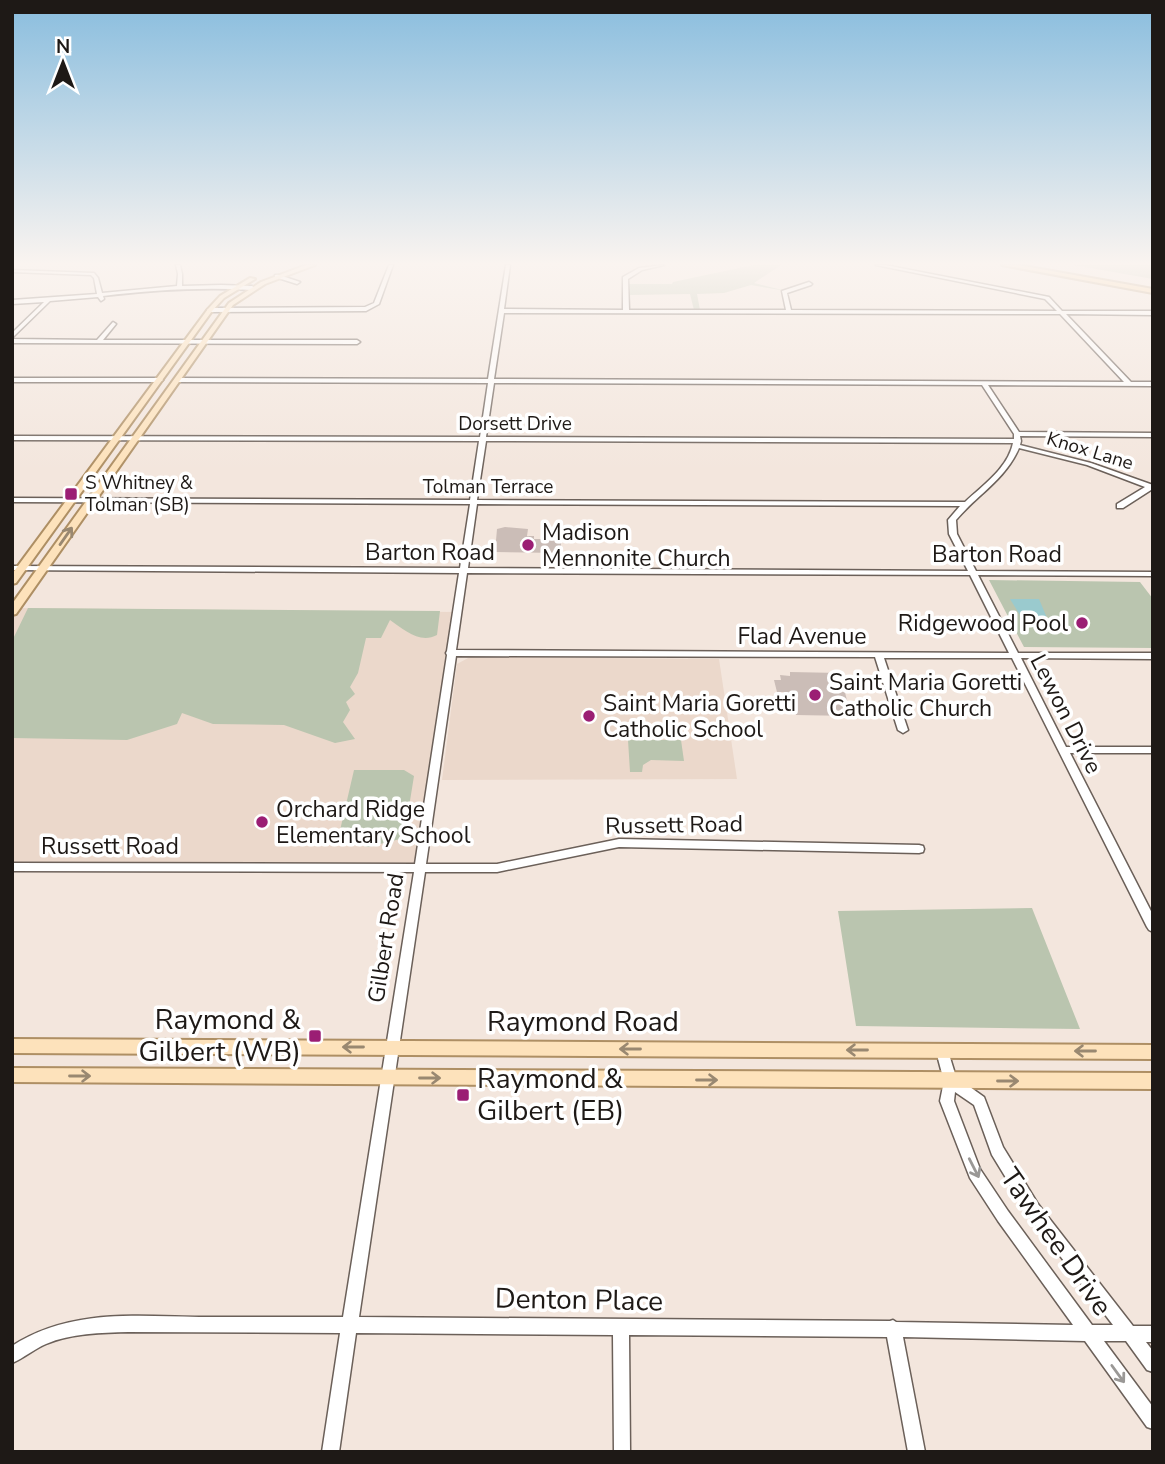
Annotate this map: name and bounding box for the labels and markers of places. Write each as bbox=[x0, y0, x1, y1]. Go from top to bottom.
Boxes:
place label: S Whitney & Tolman (SB) bbox=[85, 470, 193, 518]
marker: S Whitney & Tolman (SB) bbox=[63, 486, 79, 502]
place label: Madison Mennonite Church bbox=[542, 517, 731, 574]
marker: Madison Mennonite Church bbox=[520, 537, 536, 553]
place label: Ridgewood Pool bbox=[898, 608, 1068, 639]
marker: Ridgewood Pool bbox=[1074, 615, 1090, 631]
place label: Saint Maria Goretti Catholic Church bbox=[829, 667, 1022, 724]
marker: Saint Maria Goretti Catholic Church bbox=[807, 687, 823, 703]
place label: Saint Maria Goretti Catholic School bbox=[603, 688, 796, 745]
marker: Saint Maria Goretti Catholic School bbox=[581, 708, 597, 724]
place label: Orchard Ridge Elementary School bbox=[276, 794, 471, 851]
marker: Orchard Ridge Elementary School bbox=[254, 814, 270, 830]
place label: Raymond & Gilbert (WB) bbox=[139, 1001, 302, 1071]
marker: Raymond & Gilbert (WB) bbox=[307, 1028, 323, 1044]
place label: Raymond & Gilbert (EB) bbox=[477, 1060, 624, 1130]
marker: Raymond & Gilbert (EB) bbox=[455, 1087, 471, 1103]

